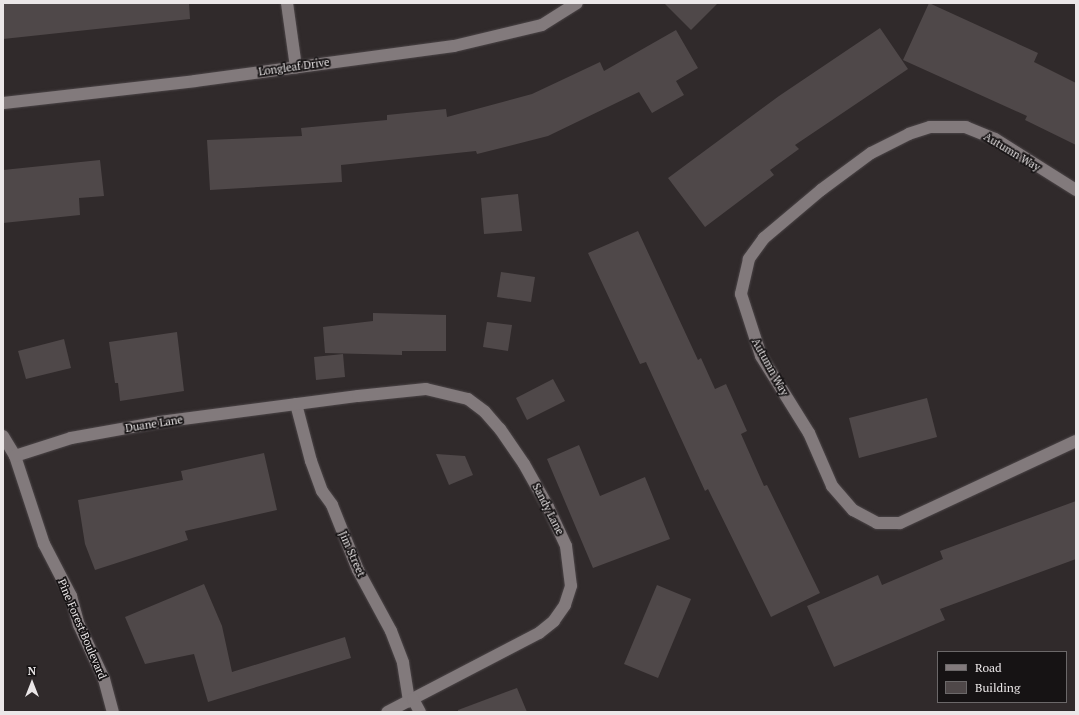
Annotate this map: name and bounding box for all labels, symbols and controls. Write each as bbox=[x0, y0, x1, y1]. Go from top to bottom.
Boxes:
street label: Longleaf Drive bbox=[258, 55, 330, 79]
street label: Autumn Way bbox=[981, 130, 1043, 174]
street label: Autumn Way bbox=[749, 336, 791, 398]
street label: Duane Lane bbox=[124, 413, 184, 435]
street label: Sandy Lane bbox=[529, 481, 567, 537]
street label: Jim Street bbox=[336, 529, 368, 579]
street label: Pine Forest Boulevard bbox=[55, 577, 109, 681]
legend bbox=[937, 651, 1067, 703]
text: Road bbox=[975, 660, 1002, 675]
north arrow bbox=[12, 663, 52, 703]
text: N bbox=[28, 664, 36, 678]
text: Building bbox=[975, 680, 1020, 695]

